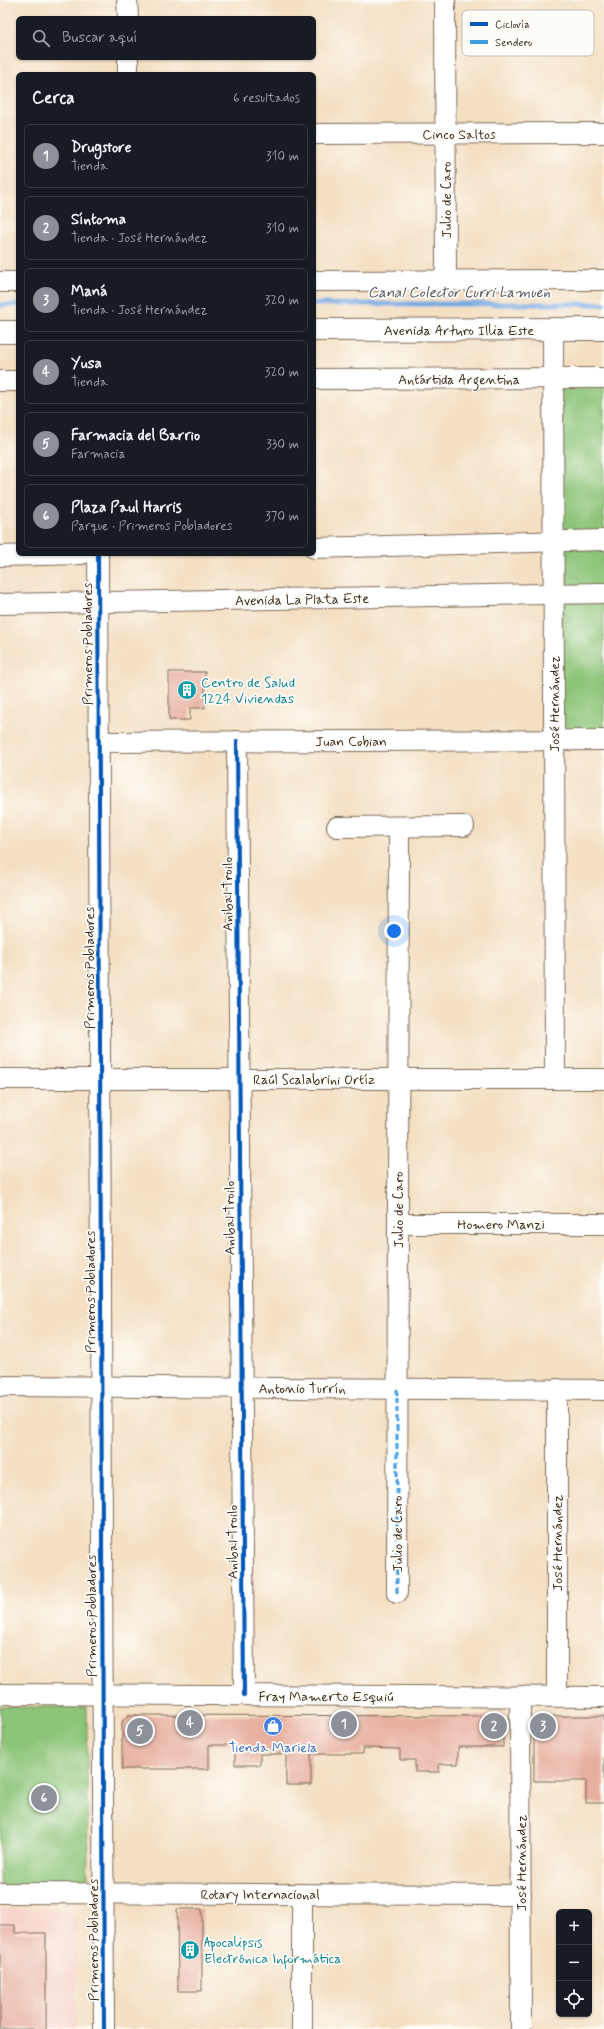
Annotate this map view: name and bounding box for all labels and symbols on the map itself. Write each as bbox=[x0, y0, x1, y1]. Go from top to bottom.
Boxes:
legend bbox=[462, 10, 594, 56]
text: Ciclovía bbox=[495, 18, 530, 32]
text: Sendero bbox=[495, 36, 532, 50]
street label: Cinco Saltos bbox=[422, 126, 496, 144]
street label: Julio de Caro bbox=[438, 162, 456, 238]
water label: Canal Colector Curri Lamuen bbox=[368, 283, 551, 303]
street label: Avenida Arturo Illia Este bbox=[384, 322, 534, 340]
street label: Antártida Argentina bbox=[398, 371, 520, 391]
street label: Primeros Pobladores bbox=[79, 583, 97, 705]
street label: Avenida La Plata Este bbox=[235, 590, 369, 610]
street label: José Hernández bbox=[546, 656, 564, 752]
place label: Centro de Salud 1224 Viviendas bbox=[201, 674, 295, 708]
building icon: Centro de Salud 1224 Viviendas bbox=[176, 679, 198, 701]
street label: Juan Cobian bbox=[315, 733, 387, 751]
street label: Anibal Troilo bbox=[219, 856, 237, 931]
street label: Primeros Pobladores bbox=[81, 907, 99, 1029]
your location bbox=[384, 921, 404, 941]
street label: Raúl Scalabrini Ortíz bbox=[253, 1071, 375, 1089]
street label: Julio de Caro bbox=[390, 1172, 408, 1248]
street label: Anibal Troilo bbox=[221, 1180, 239, 1255]
street label: Homero Manzi bbox=[457, 1216, 545, 1234]
street label: Primeros Pobladores bbox=[82, 1231, 100, 1353]
street label: Antonio Turrín bbox=[258, 1380, 346, 1398]
street label: José Hernández bbox=[549, 1495, 567, 1591]
street label: Julio de Caro bbox=[389, 1496, 407, 1572]
street label: Anibal Troilo bbox=[224, 1504, 242, 1579]
street label: Primeros Pobladores bbox=[83, 1555, 101, 1677]
street label: Fray Mamerto Esquiú bbox=[258, 1688, 394, 1706]
pin: 4 bbox=[177, 1708, 203, 1738]
pin: 1 bbox=[331, 1709, 357, 1739]
pin: 2 bbox=[481, 1711, 507, 1741]
pin: 3 bbox=[530, 1711, 556, 1741]
shop icon: Tienda Mariela bbox=[262, 1715, 284, 1737]
pin: 5 bbox=[127, 1716, 153, 1746]
place label: Tienda Mariela bbox=[229, 1739, 317, 1757]
pin: 6 bbox=[31, 1783, 57, 1813]
street label: José Hernández bbox=[513, 1815, 531, 1911]
street label: Primeros Pobladores bbox=[85, 1879, 103, 2001]
street label: Rotary Internacional bbox=[200, 1886, 320, 1904]
place label: Apocalipsis Electrónica Informática bbox=[204, 1934, 342, 1970]
building icon: Apocalipsis Electrónica Informática bbox=[179, 1939, 201, 1961]

